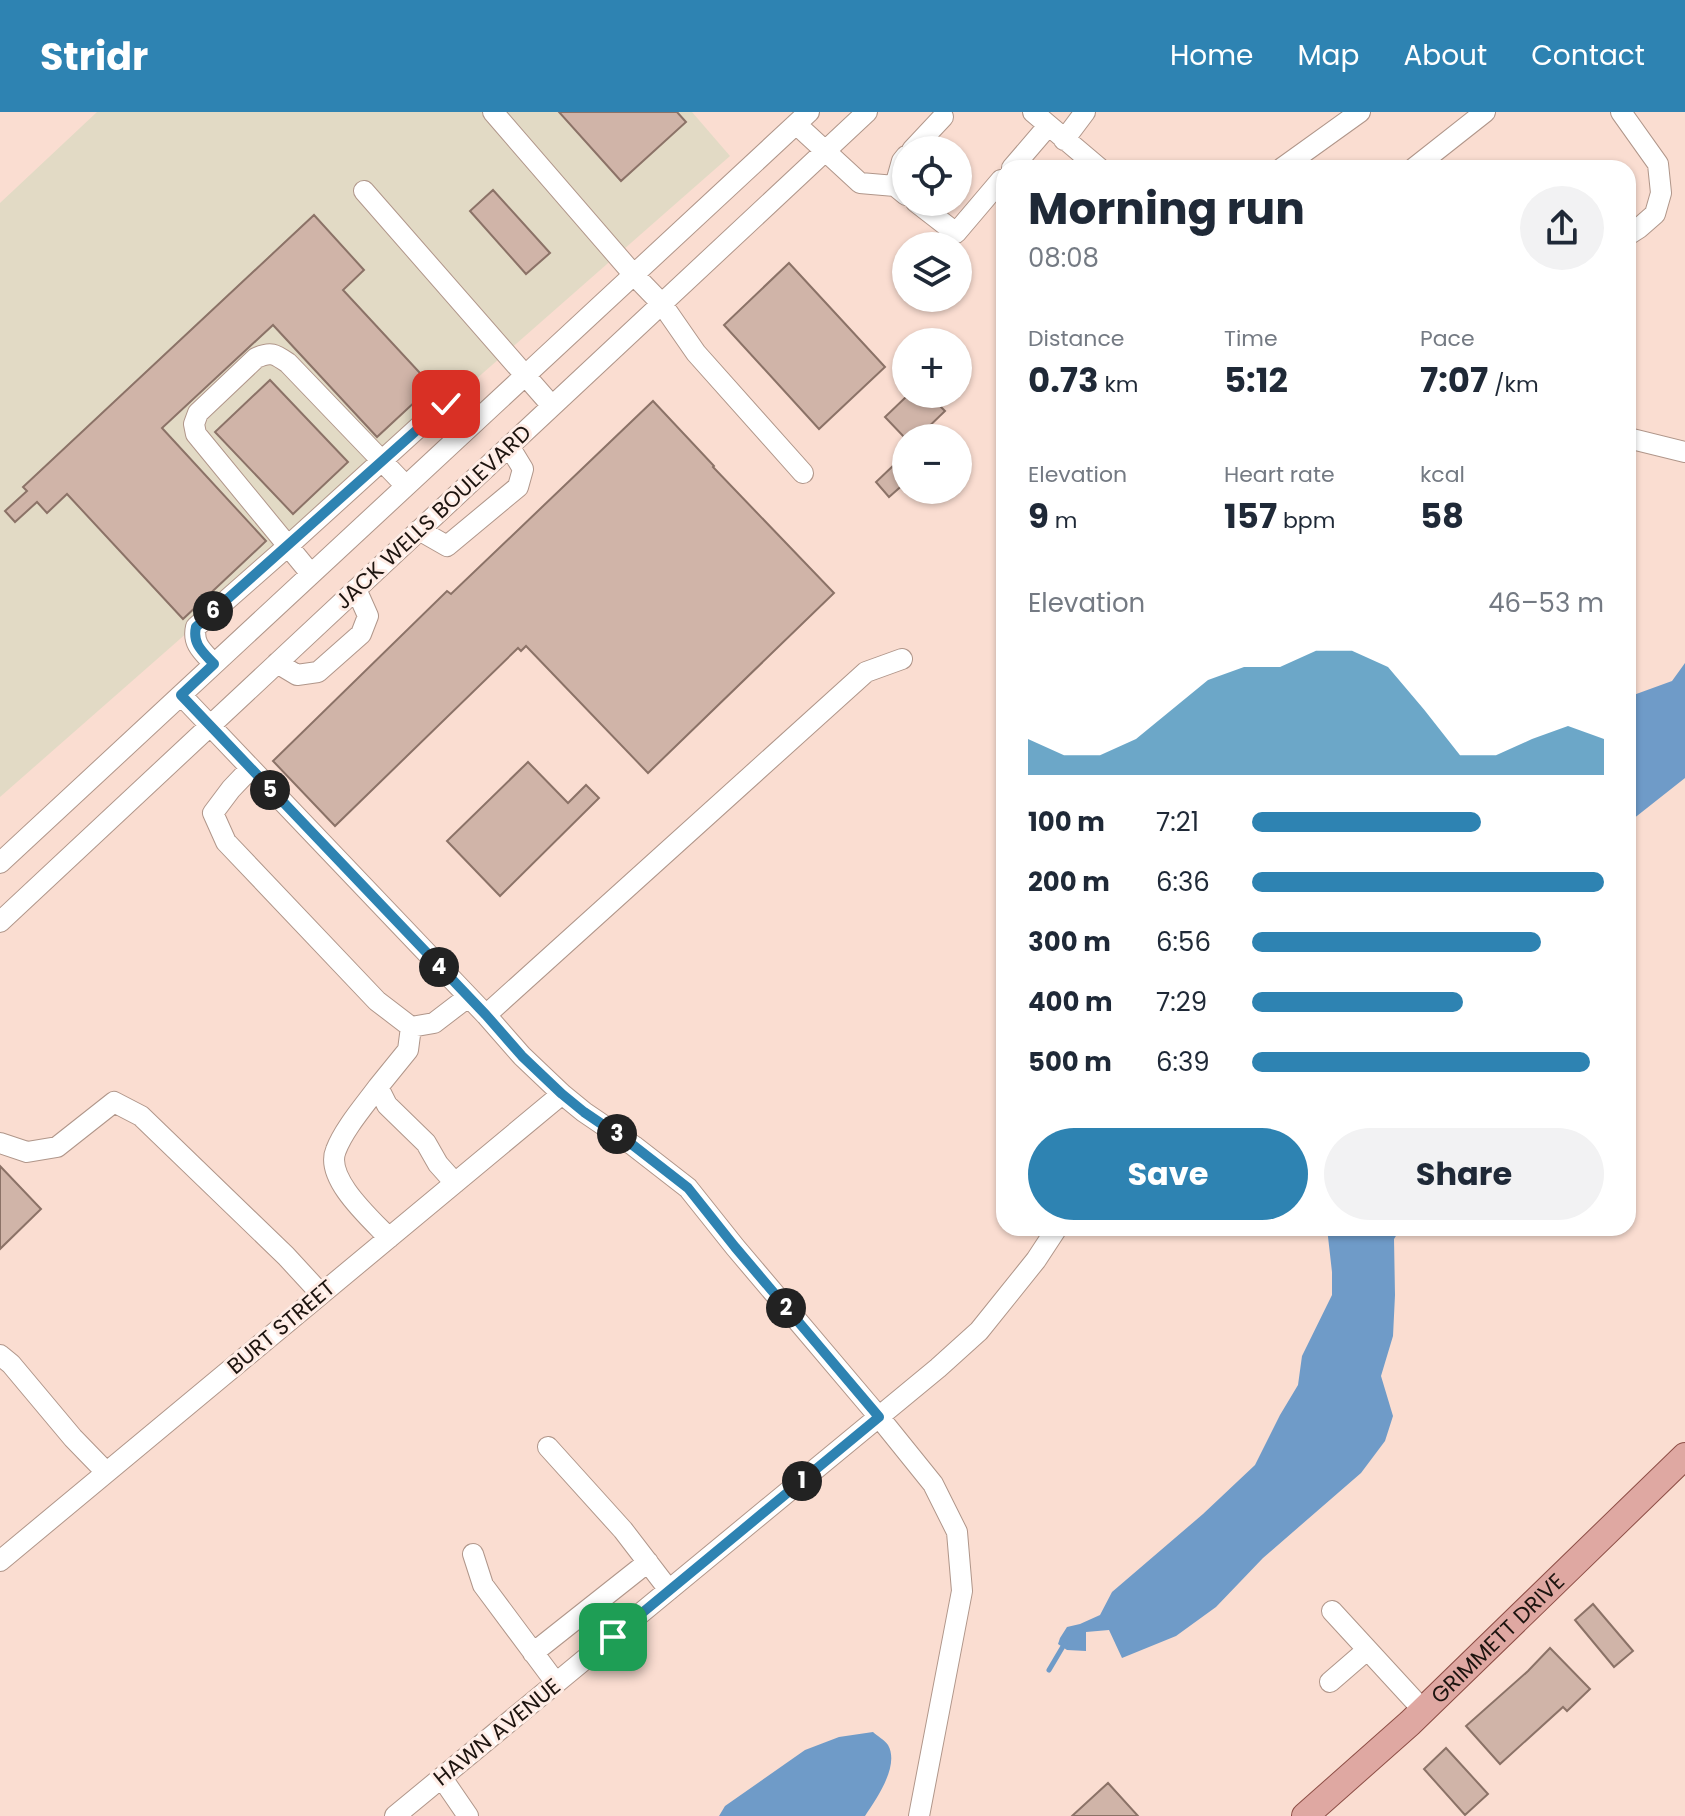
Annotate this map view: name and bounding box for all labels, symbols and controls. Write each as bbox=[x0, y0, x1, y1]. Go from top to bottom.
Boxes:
text: Stridr bbox=[40, 30, 148, 83]
text: Home bbox=[1170, 36, 1253, 75]
text: Map bbox=[1297, 36, 1359, 75]
text: About bbox=[1403, 36, 1487, 75]
text: Contact bbox=[1531, 36, 1645, 75]
map controls bbox=[892, 136, 972, 504]
button: locate bbox=[892, 136, 972, 216]
text: Morning run bbox=[1028, 178, 1305, 239]
button: share bbox=[1520, 186, 1604, 270]
button: layers bbox=[892, 232, 972, 312]
text: 08:08 bbox=[1028, 240, 1099, 276]
text: Distance bbox=[1028, 323, 1124, 354]
text: Time bbox=[1224, 323, 1278, 354]
text: Pace bbox=[1420, 323, 1475, 354]
button: + bbox=[892, 328, 972, 408]
text: 0.73 bbox=[1028, 356, 1099, 404]
text: 5:12 bbox=[1224, 356, 1288, 404]
text: 7:07 bbox=[1420, 356, 1488, 404]
text: km bbox=[1099, 369, 1138, 400]
text: /km bbox=[1488, 369, 1539, 400]
pin bbox=[412, 370, 480, 438]
icon: check bbox=[424, 382, 468, 426]
street label: JACK WELLS BOULEVARD bbox=[328, 418, 538, 616]
button: − bbox=[892, 424, 972, 504]
text: Elevation bbox=[1028, 459, 1127, 490]
text: Heart rate bbox=[1224, 459, 1335, 490]
text: kcal bbox=[1420, 459, 1465, 490]
text: 9 bbox=[1028, 492, 1049, 540]
text: 157 bbox=[1224, 492, 1277, 540]
text: 58 bbox=[1420, 492, 1464, 540]
text: m bbox=[1049, 505, 1077, 536]
text: bpm bbox=[1277, 505, 1335, 536]
text: Elevation bbox=[1028, 585, 1145, 621]
text: 46–53 m bbox=[1488, 585, 1604, 621]
pin: 6 bbox=[193, 591, 233, 631]
text: 6 bbox=[206, 595, 220, 626]
pin: 5 bbox=[250, 770, 290, 810]
text: 5 bbox=[263, 774, 277, 805]
text: 100 m bbox=[1028, 804, 1105, 840]
text: 7:21 bbox=[1156, 804, 1199, 840]
text: 200 m bbox=[1028, 864, 1110, 900]
text: 6:36 bbox=[1156, 864, 1210, 900]
text: 300 m bbox=[1028, 924, 1111, 960]
text: 6:56 bbox=[1156, 924, 1211, 960]
pin: 4 bbox=[419, 947, 459, 987]
text: 4 bbox=[432, 951, 446, 982]
text: 400 m bbox=[1028, 984, 1113, 1020]
text: 7:29 bbox=[1156, 984, 1207, 1020]
text: 500 m bbox=[1028, 1044, 1112, 1080]
text: 6:39 bbox=[1156, 1044, 1210, 1080]
pin: 3 bbox=[597, 1114, 637, 1154]
text: 3 bbox=[610, 1118, 624, 1149]
button: Save bbox=[1028, 1128, 1308, 1220]
button: Share bbox=[1324, 1128, 1604, 1220]
street label: BURT STREET bbox=[220, 1273, 342, 1381]
pin: 2 bbox=[766, 1288, 806, 1328]
text: 2 bbox=[780, 1292, 792, 1323]
pin: 1 bbox=[782, 1461, 822, 1501]
text: 1 bbox=[798, 1465, 806, 1496]
street label: GRIMMETT DRIVE bbox=[1424, 1566, 1571, 1710]
pin bbox=[579, 1603, 647, 1671]
icon: arrive bbox=[591, 1615, 635, 1659]
street label: HAWN AVENUE bbox=[427, 1671, 567, 1793]

